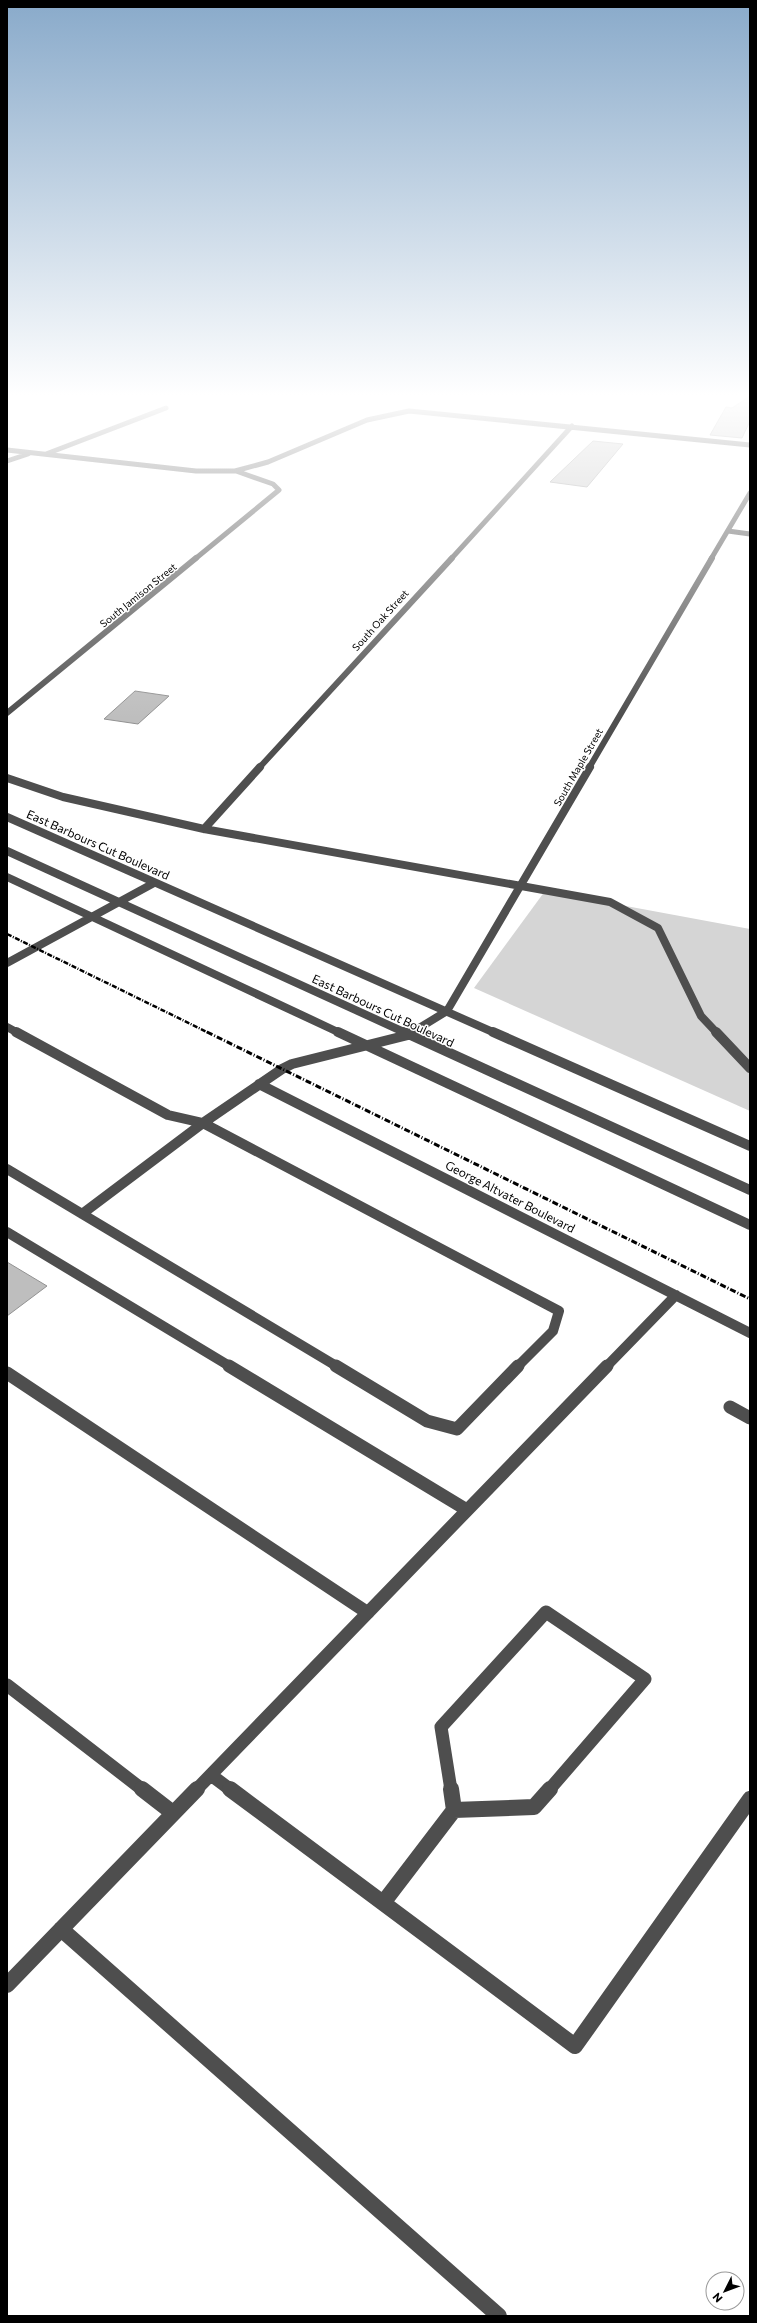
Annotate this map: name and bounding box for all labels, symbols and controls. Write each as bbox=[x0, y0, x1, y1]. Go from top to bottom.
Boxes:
street label: South Jamison Street bbox=[97, 560, 179, 630]
street label: South Oak Street bbox=[349, 587, 411, 653]
street label: South Maple Street bbox=[551, 726, 605, 808]
street label: East Barbours Cut Boulevard bbox=[25, 806, 172, 882]
street label: East Barbours Cut Boulevard bbox=[310, 971, 457, 1049]
street label: George Altvater Boulevard bbox=[443, 1157, 578, 1235]
north arrow bbox=[705, 2271, 745, 2311]
text: N bbox=[710, 2291, 725, 2305]

